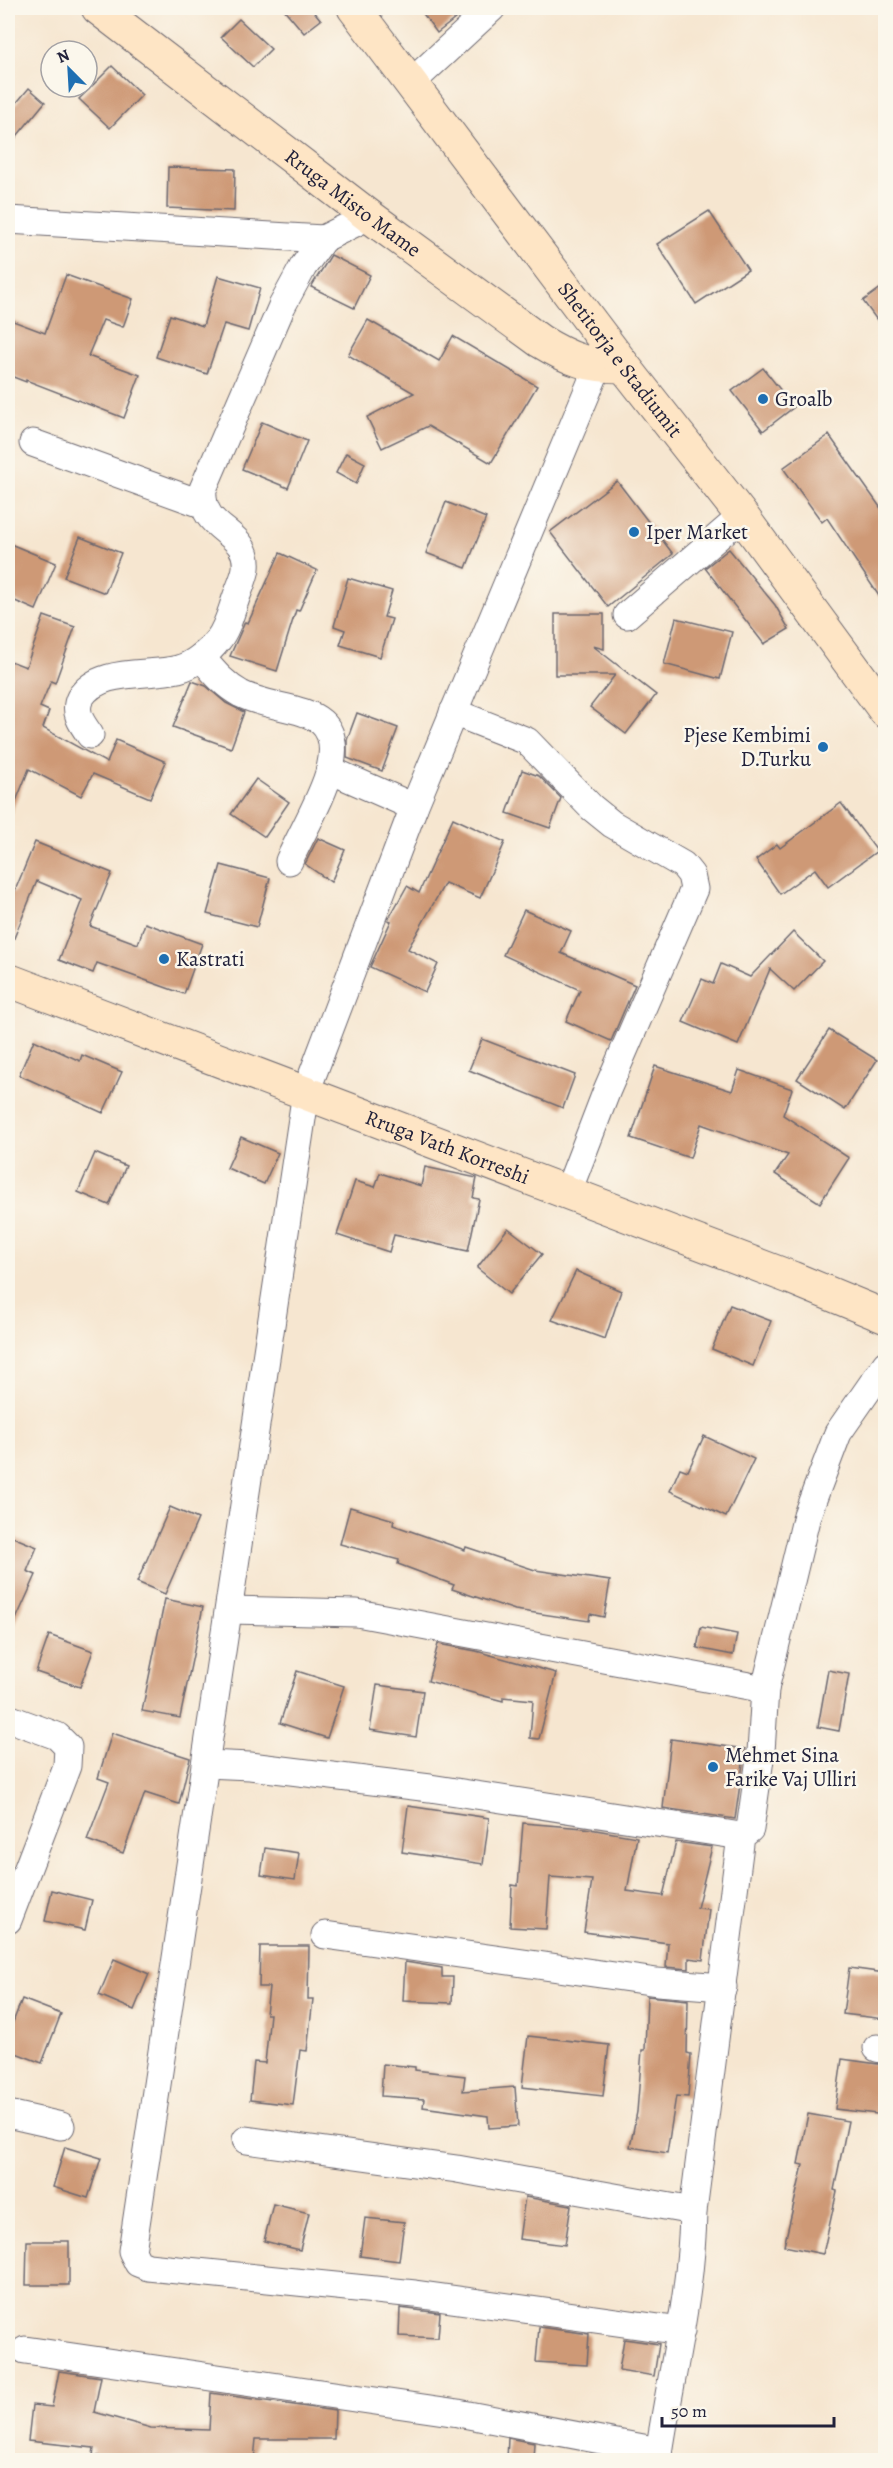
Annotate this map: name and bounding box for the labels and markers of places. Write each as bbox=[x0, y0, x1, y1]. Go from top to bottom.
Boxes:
place label: Groalb bbox=[775, 385, 832, 413]
marker: Groalb bbox=[756, 392, 770, 406]
place label: Iper Market bbox=[646, 518, 748, 546]
marker: Iper Market bbox=[627, 525, 641, 539]
place label: Pjese Kembimi D.Turku bbox=[683, 721, 812, 773]
marker: Pjese Kembimi D.Turku bbox=[816, 740, 830, 754]
place label: Kastrati bbox=[176, 945, 245, 973]
marker: Kastrati bbox=[157, 952, 171, 966]
place label: Mehmet Sina Farike Vaj Ulliri bbox=[725, 1741, 857, 1793]
marker: Mehmet Sina Farike Vaj Ulliri bbox=[706, 1760, 720, 1774]

